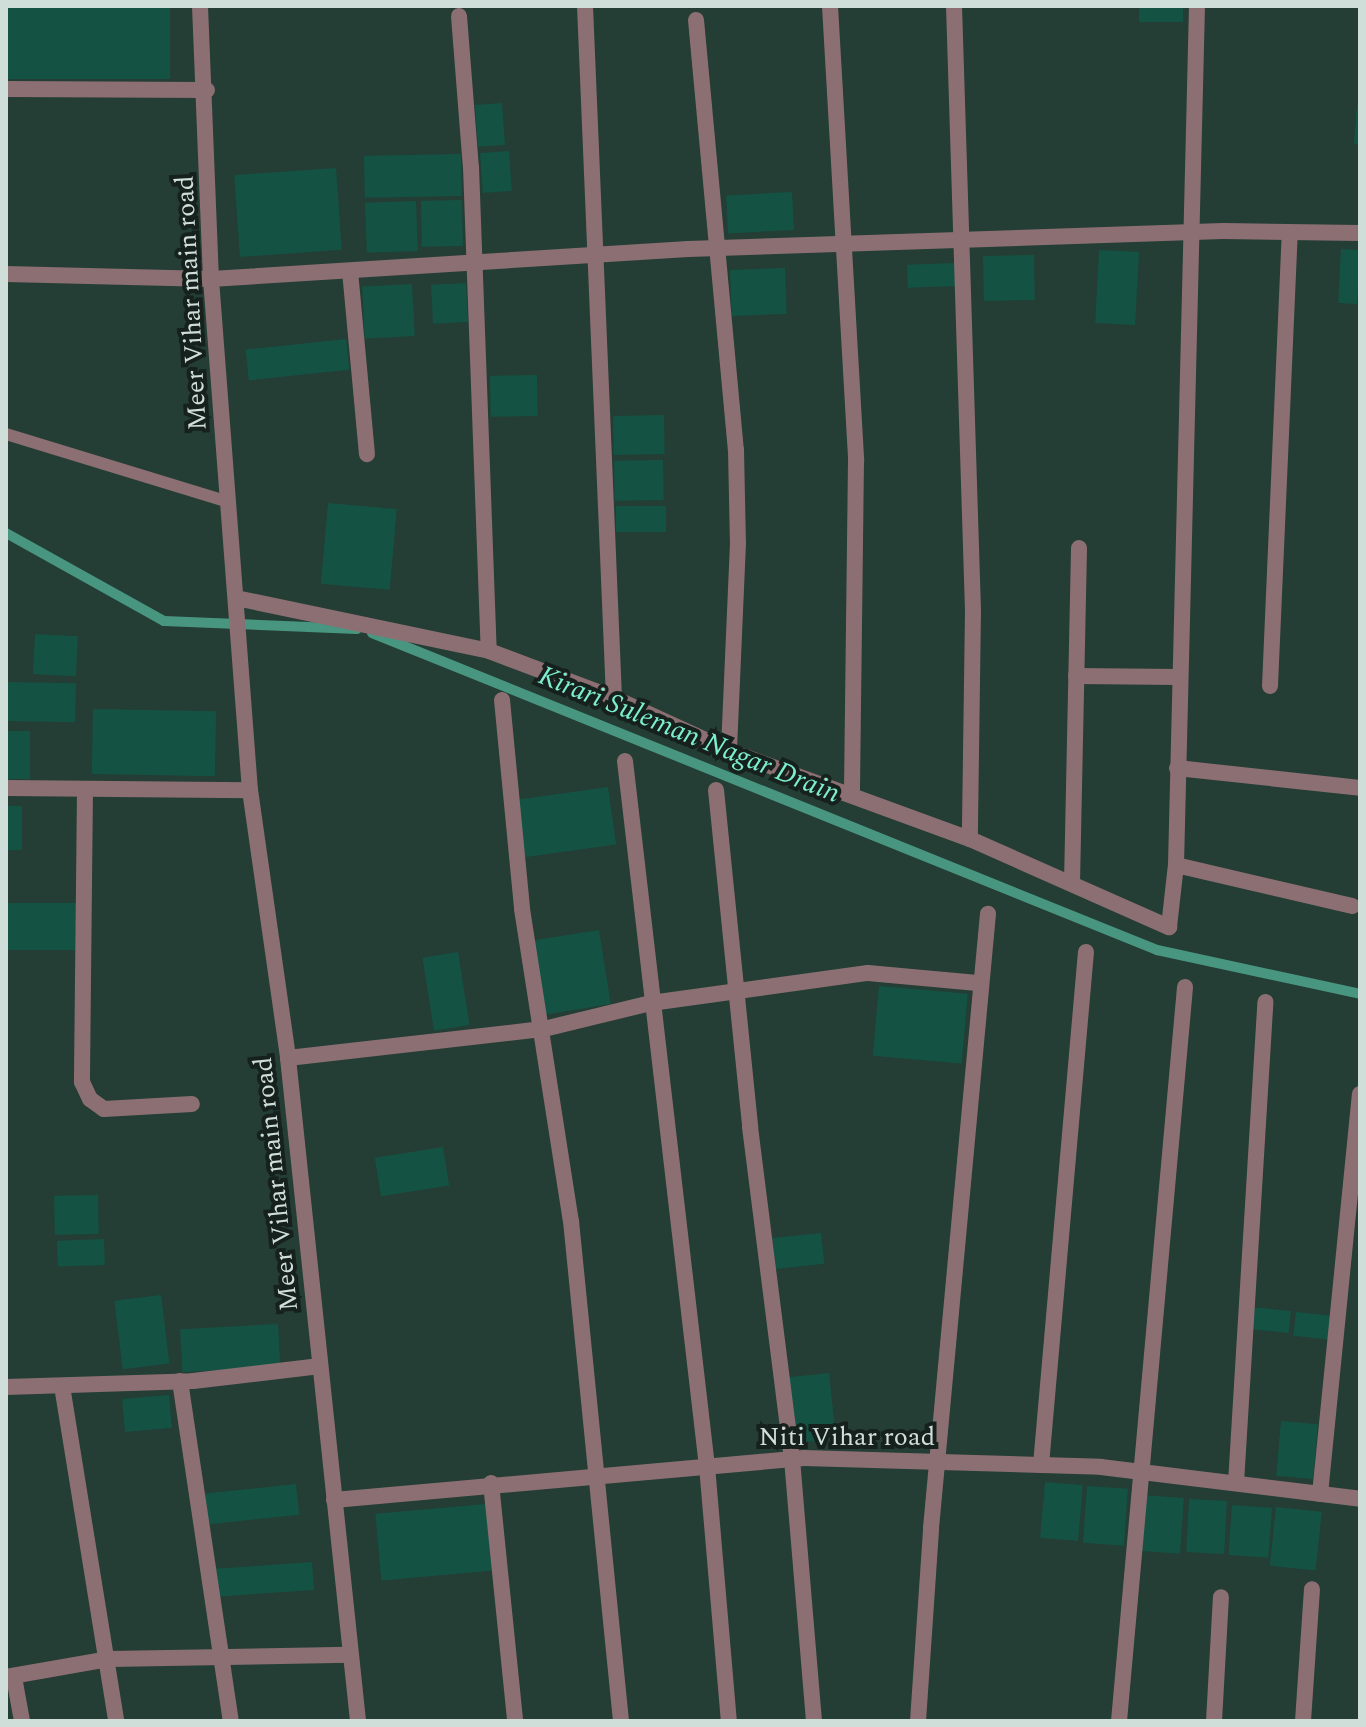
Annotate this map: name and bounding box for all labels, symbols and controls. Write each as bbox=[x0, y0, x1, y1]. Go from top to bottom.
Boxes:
street label: Meer Vihar main road bbox=[170, 175, 214, 431]
water label: Kirari Suleman Nagar Drain bbox=[533, 659, 845, 811]
street label: Meer Vihar main road bbox=[248, 1055, 306, 1313]
street label: Niti Vihar road bbox=[759, 1422, 935, 1454]

